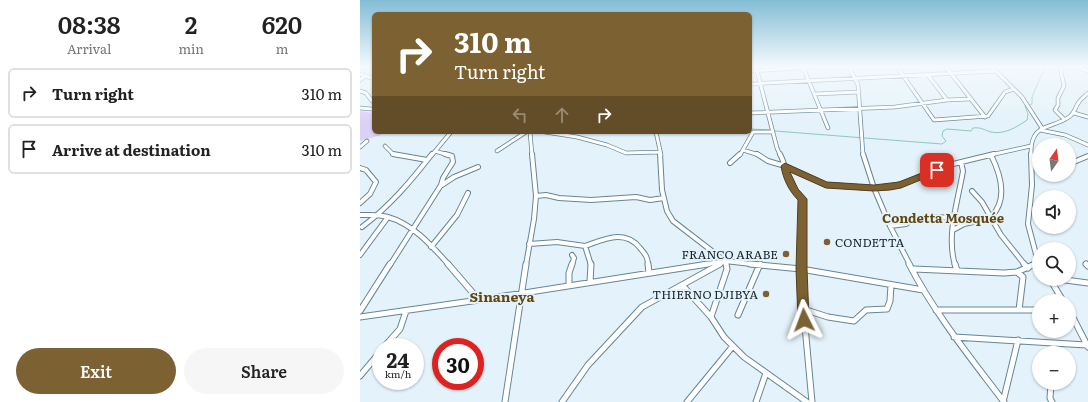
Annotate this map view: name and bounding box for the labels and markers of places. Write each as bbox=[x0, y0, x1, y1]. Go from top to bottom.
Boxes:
pin bbox=[920, 153, 954, 187]
place label: CONDETTA bbox=[835, 233, 904, 251]
marker: CONDETTA bbox=[822, 237, 832, 247]
place label: FRANCO ARABE bbox=[682, 245, 778, 263]
marker: FRANCO ARABE bbox=[781, 249, 791, 259]
place label: THIERNO DJIBYA bbox=[652, 285, 758, 303]
marker: THIERNO DJIBYA bbox=[761, 289, 771, 299]

